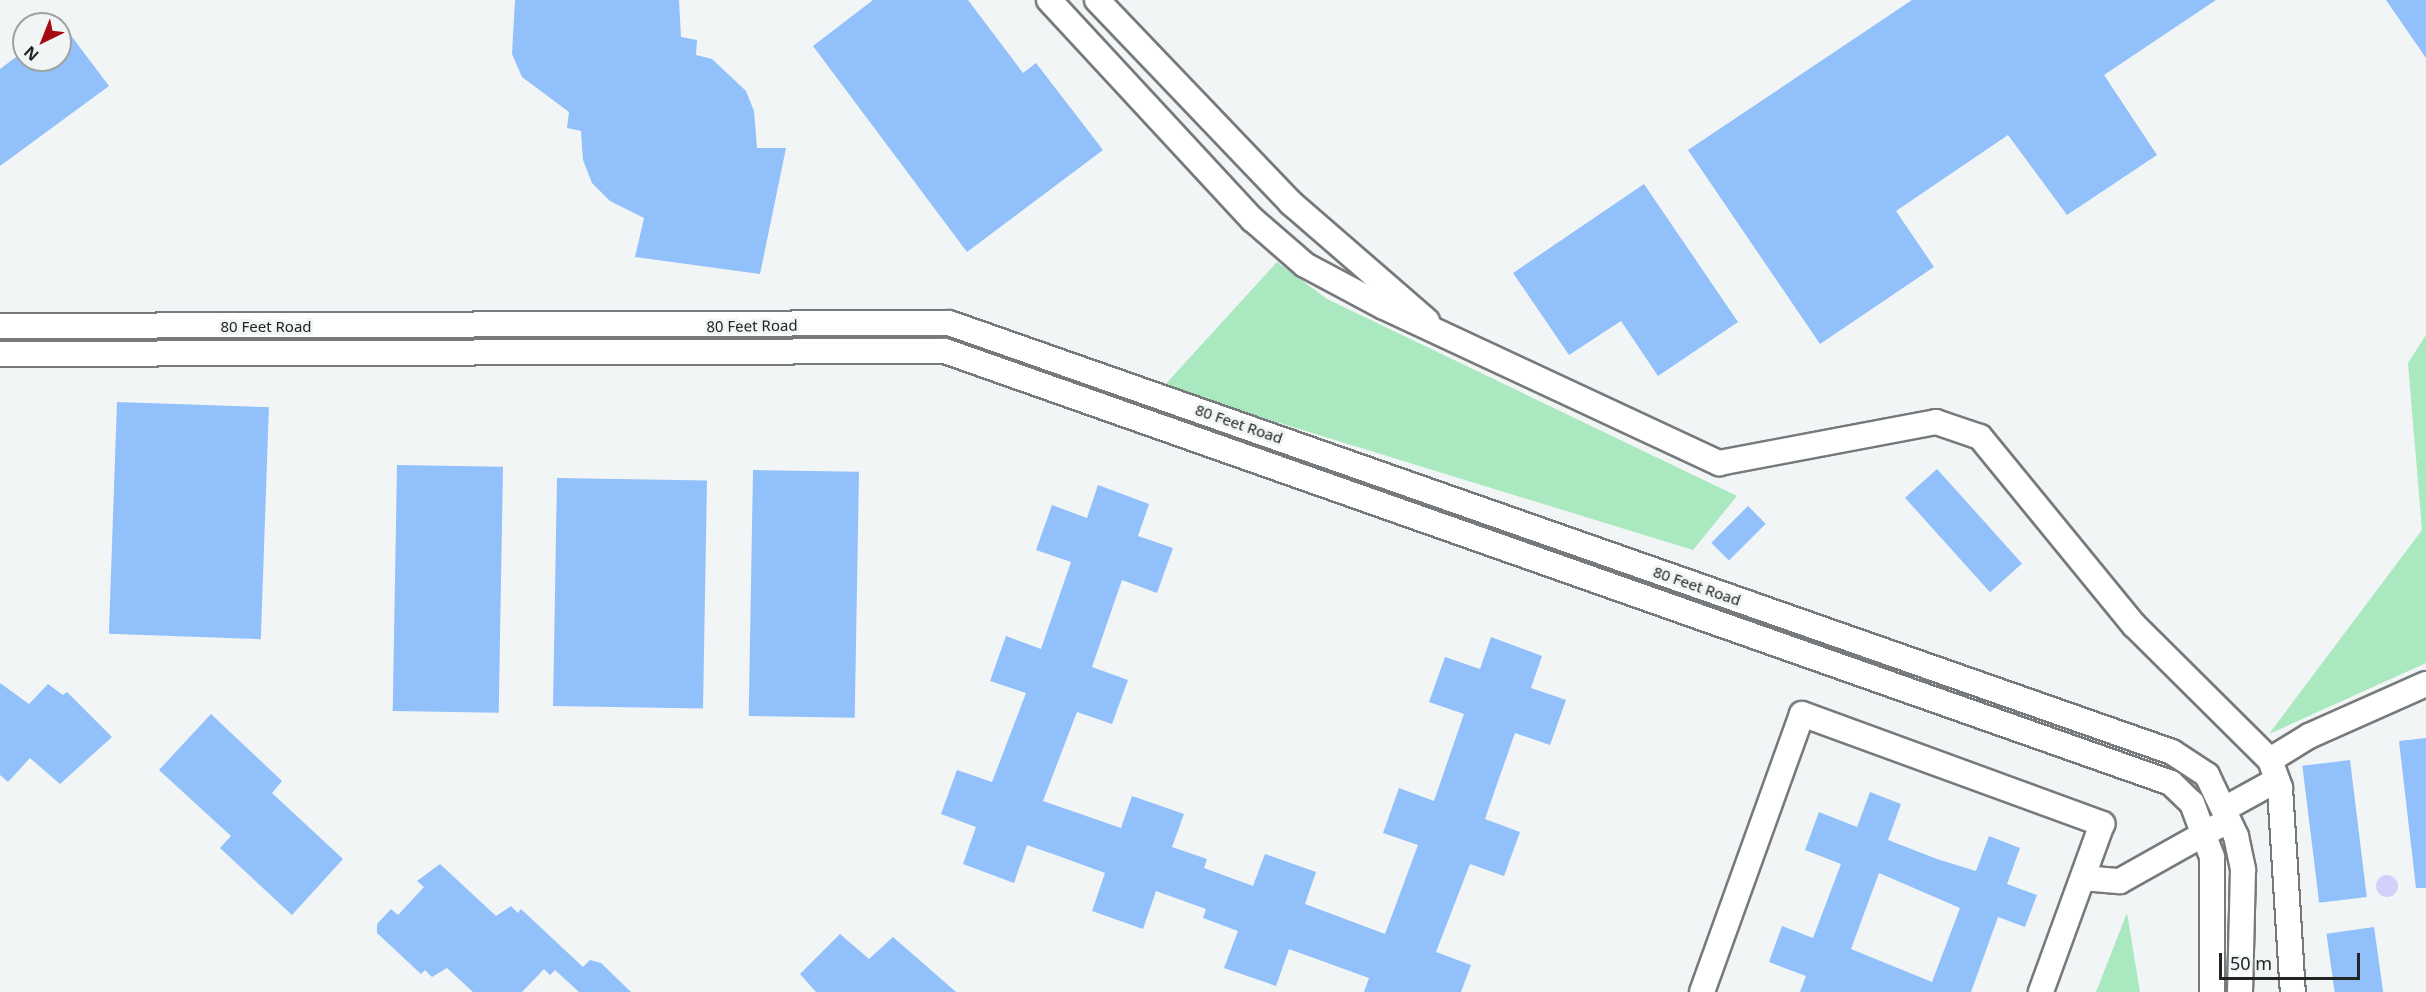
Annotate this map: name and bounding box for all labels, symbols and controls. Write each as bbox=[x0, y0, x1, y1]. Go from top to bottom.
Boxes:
north arrow bbox=[12, 12, 72, 72]
text: N bbox=[19, 41, 43, 66]
street label: 80 Feet Road bbox=[706, 316, 798, 336]
street label: 80 Feet Road bbox=[220, 318, 312, 336]
street label: 80 Feet Road bbox=[1193, 401, 1285, 447]
street label: 80 Feet Road bbox=[1651, 563, 1743, 609]
scale bar bbox=[2222, 941, 2363, 979]
text: 50 m bbox=[2230, 951, 2272, 975]

